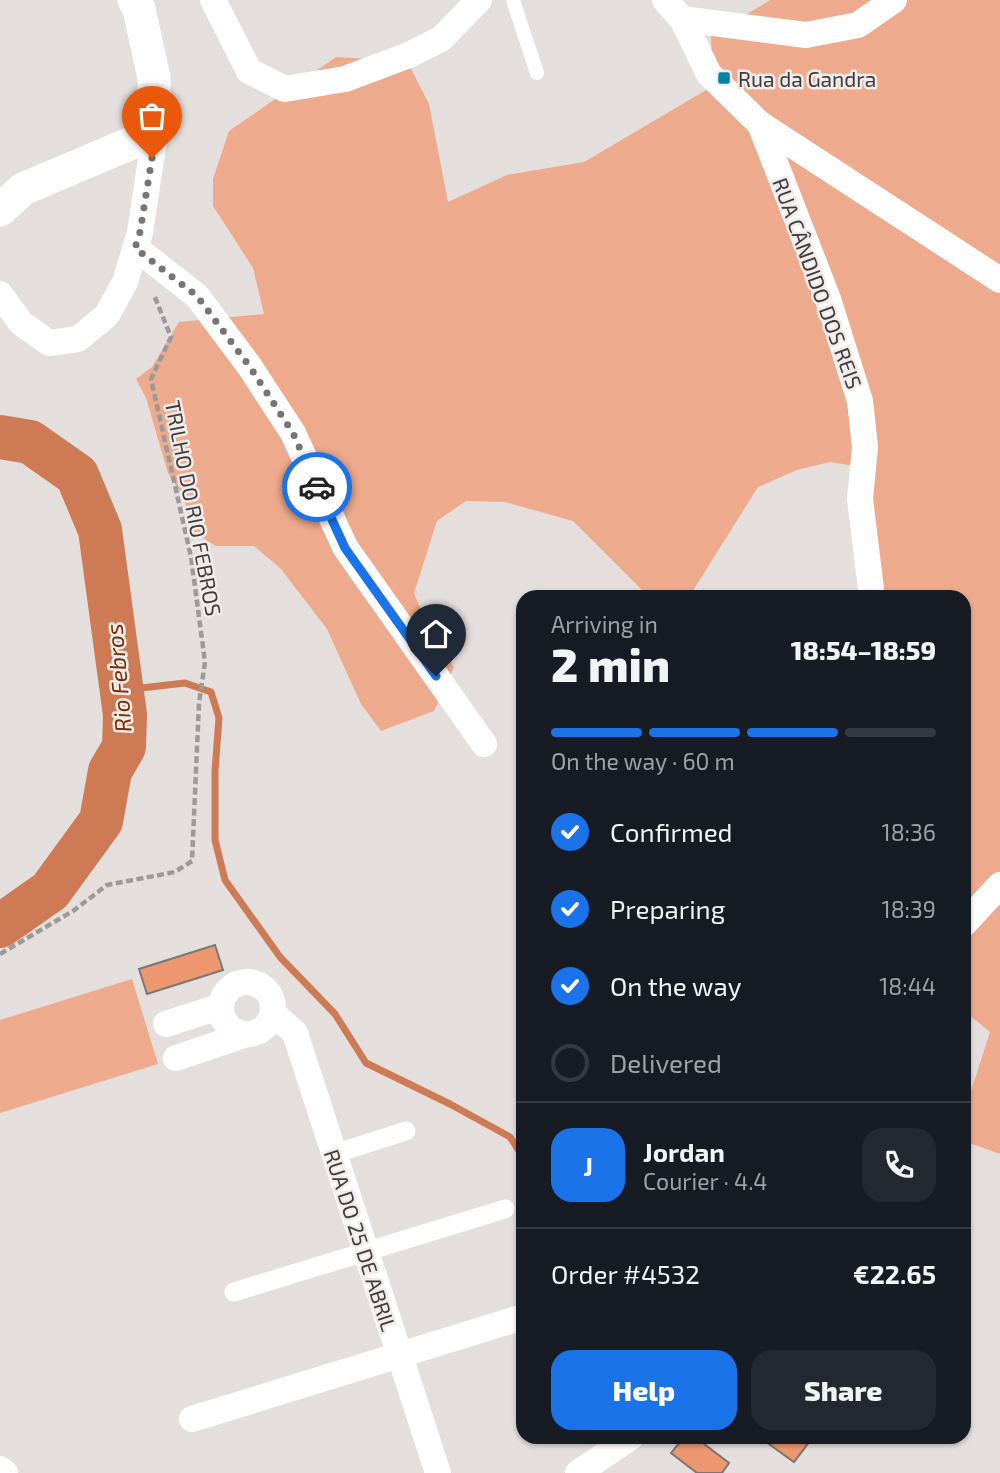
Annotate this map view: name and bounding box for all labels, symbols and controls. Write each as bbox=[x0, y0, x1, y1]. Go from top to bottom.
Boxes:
place label: Rua da Gandra bbox=[738, 66, 876, 91]
marker: Rua da Gandra bbox=[716, 70, 732, 86]
pin bbox=[122, 86, 182, 158]
icon: bag bbox=[133, 97, 171, 135]
street label: RUA CÂNDIDO DOS REIS bbox=[768, 174, 868, 392]
street label: TRILHO DO RIO FEBROS bbox=[161, 398, 227, 618]
courier bbox=[282, 452, 352, 522]
icon: car bbox=[298, 468, 336, 506]
pin bbox=[406, 604, 466, 676]
text: Arriving in bbox=[551, 610, 658, 638]
icon: home bbox=[417, 615, 455, 653]
water label: Rio Febros bbox=[99, 622, 137, 734]
text: 18:54–18:59 bbox=[791, 634, 936, 665]
text: 2 min bbox=[551, 636, 670, 691]
text: On the way · 60 m bbox=[551, 747, 735, 775]
icon: check bbox=[551, 813, 589, 851]
text: Confirmed bbox=[610, 816, 733, 847]
text: 18:36 bbox=[882, 818, 936, 846]
icon: check bbox=[551, 890, 589, 928]
text: Preparing bbox=[610, 893, 725, 924]
text: 18:39 bbox=[882, 895, 936, 923]
icon: check bbox=[551, 967, 589, 1005]
text: On the way bbox=[610, 970, 741, 1001]
text: 18:44 bbox=[879, 972, 936, 1000]
text: Delivered bbox=[610, 1047, 722, 1078]
button: phone bbox=[862, 1128, 936, 1202]
text: Jordan bbox=[643, 1136, 725, 1167]
street label: RUA DO 25 DE ABRIL bbox=[320, 1146, 402, 1334]
text: J bbox=[583, 1150, 593, 1181]
text: Courier · 4.4 bbox=[643, 1167, 767, 1195]
text: Order #4532 bbox=[551, 1258, 700, 1289]
text: €22.65 bbox=[853, 1258, 936, 1289]
button: Help bbox=[551, 1350, 737, 1430]
button: Share bbox=[751, 1350, 936, 1430]

